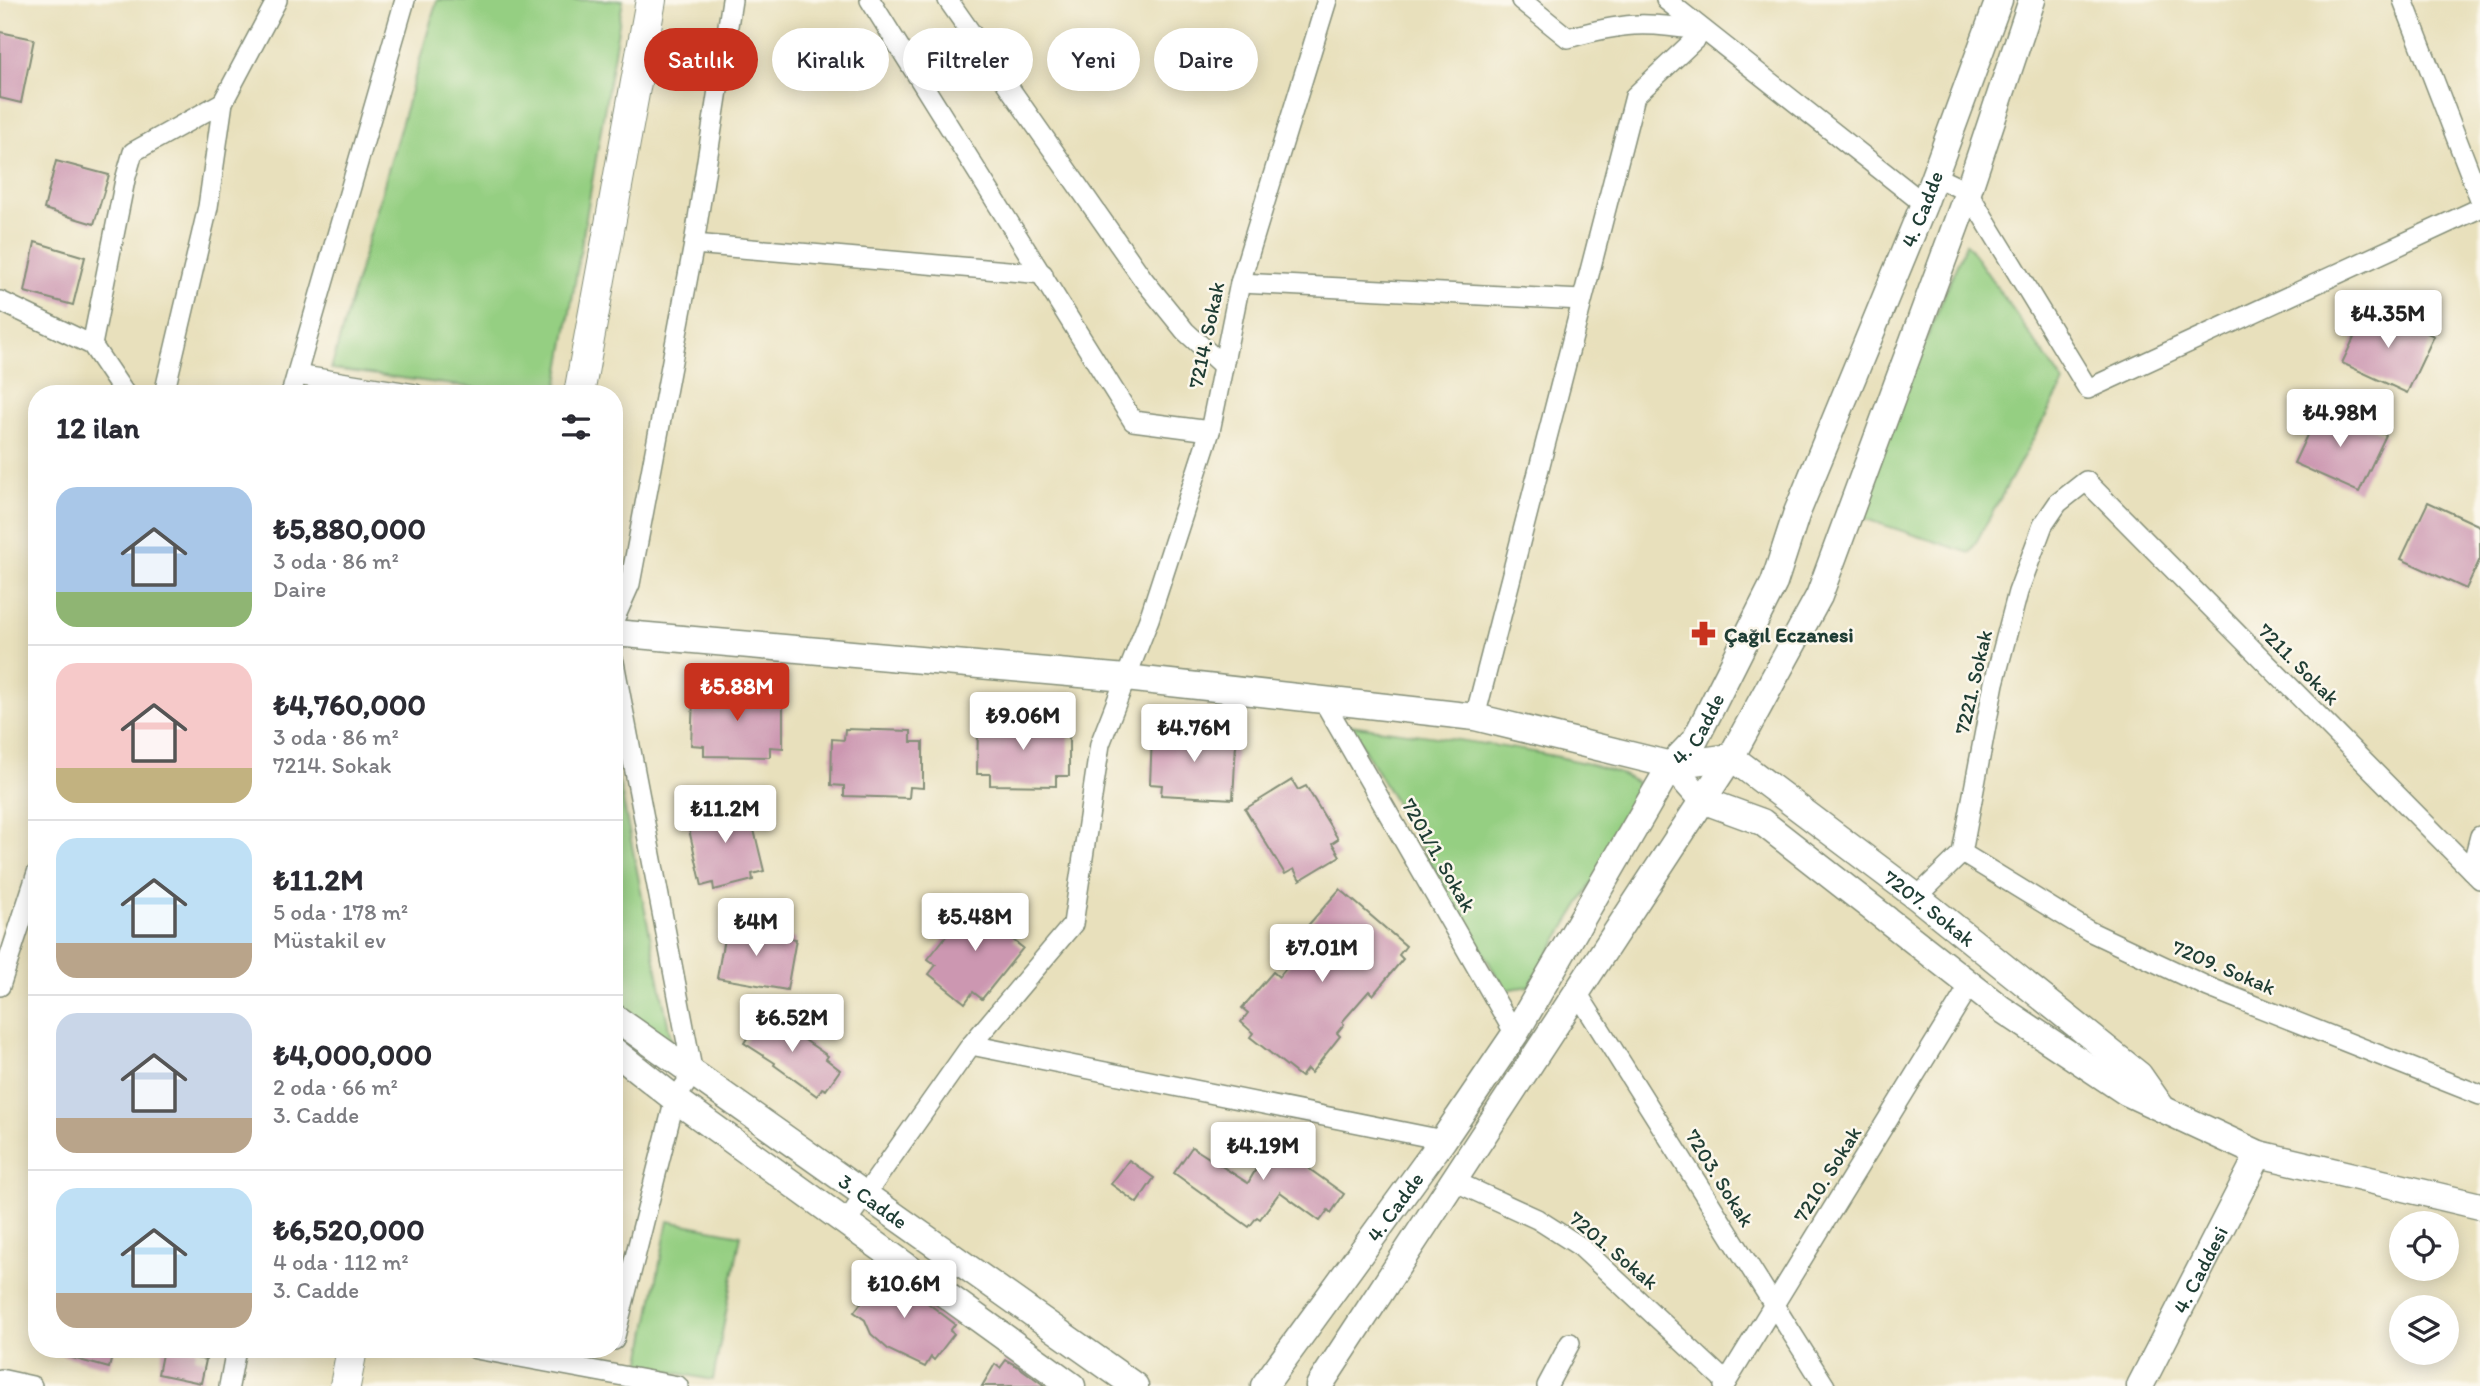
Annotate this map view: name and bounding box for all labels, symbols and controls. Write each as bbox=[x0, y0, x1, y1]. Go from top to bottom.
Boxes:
chip: Satılık bbox=[644, 28, 758, 91]
chip: Kiralık bbox=[772, 28, 889, 91]
chip: Filtreler bbox=[903, 28, 1033, 91]
chip: Yeni bbox=[1047, 28, 1140, 91]
chip: Daire bbox=[1154, 28, 1258, 91]
street label: 4. Cadde bbox=[1895, 167, 1948, 251]
street label: 7214. Sokak bbox=[1183, 279, 1230, 391]
pin: ₺4.35M bbox=[2331, 290, 2445, 350]
text: ₺4.35M bbox=[2351, 299, 2425, 327]
pin: ₺4.98M bbox=[2283, 390, 2397, 449]
text: ₺4.98M bbox=[2303, 398, 2377, 426]
icon: filters bbox=[557, 408, 595, 446]
text: 12 ilan bbox=[56, 409, 139, 446]
text: ₺5,880,000 bbox=[273, 510, 426, 547]
icon: home bbox=[112, 515, 196, 599]
text: 3 oda · 86 m² bbox=[273, 547, 399, 575]
text: Daire bbox=[273, 575, 326, 603]
street label: 7211. Sokak bbox=[2253, 618, 2345, 710]
pharmacy icon: Çağıl Eczanesi bbox=[1690, 620, 1718, 648]
place label: Çağıl Eczanesi bbox=[1724, 622, 1854, 648]
street label: 7221. Sokak bbox=[1949, 627, 1997, 737]
pin: ₺5.88M bbox=[680, 664, 794, 723]
text: ₺5.88M bbox=[700, 672, 774, 700]
text: ₺4,760,000 bbox=[273, 686, 426, 723]
street label: 4. Cadde bbox=[1666, 689, 1729, 770]
icon: home bbox=[112, 691, 196, 775]
pin: ₺9.06M bbox=[966, 692, 1080, 752]
text: ₺9.06M bbox=[986, 701, 1060, 729]
pin: ₺4.76M bbox=[1137, 704, 1251, 764]
text: ₺4.76M bbox=[1157, 713, 1231, 741]
text: 3 oda · 86 m² bbox=[273, 723, 399, 751]
text: 7214. Sokak bbox=[273, 751, 391, 779]
pin: ₺11.2M bbox=[668, 786, 782, 845]
text: ₺11.2M bbox=[690, 794, 760, 822]
street label: 7201/1. Sokak bbox=[1396, 794, 1482, 917]
text: ₺11.2M bbox=[273, 861, 364, 898]
street label: 7207. Sokak bbox=[1879, 864, 1981, 952]
icon: home bbox=[112, 866, 196, 950]
pin: ₺5.48M bbox=[918, 894, 1032, 953]
text: 5 oda · 178 m² bbox=[273, 898, 408, 926]
pin: ₺4M bbox=[722, 898, 790, 958]
text: ₺5.48M bbox=[938, 902, 1012, 930]
text: ₺4M bbox=[734, 907, 778, 935]
pin: ₺7.01M bbox=[1265, 925, 1379, 984]
text: Müstakil ev bbox=[273, 926, 386, 954]
text: ₺7.01M bbox=[1286, 933, 1358, 961]
street label: 7209. Sokak bbox=[2169, 934, 2280, 1000]
pin: ₺6.52M bbox=[735, 995, 849, 1054]
text: ₺6.52M bbox=[756, 1003, 828, 1031]
text: ₺4,000,000 bbox=[273, 1036, 432, 1073]
icon: home bbox=[112, 1041, 196, 1125]
text: 2 oda · 66 m² bbox=[273, 1073, 398, 1101]
text: 3. Cadde bbox=[273, 1101, 359, 1129]
street label: 7210. Sokak bbox=[1788, 1121, 1866, 1227]
pin: ₺4.19M bbox=[1206, 1122, 1320, 1182]
street label: 7203. Sokak bbox=[1680, 1125, 1760, 1232]
text: ₺4.19M bbox=[1227, 1131, 1299, 1159]
street label: 4. Cadde bbox=[1361, 1167, 1428, 1246]
street label: 3. Cadde bbox=[834, 1168, 913, 1234]
street label: 7201. Sokak bbox=[1564, 1206, 1664, 1295]
text: ₺6,520,000 bbox=[273, 1211, 425, 1248]
map controls bbox=[2389, 1211, 2459, 1365]
button: locate bbox=[2389, 1211, 2459, 1281]
icon: home bbox=[112, 1216, 196, 1300]
street label: 4. Caddesi bbox=[2167, 1222, 2233, 1317]
text: 4 oda · 112 m² bbox=[273, 1248, 409, 1276]
pin: ₺10.6M bbox=[847, 1260, 961, 1320]
text: ₺10.6M bbox=[867, 1269, 941, 1297]
text: 3. Cadde bbox=[273, 1276, 359, 1304]
button: layers bbox=[2389, 1295, 2459, 1365]

